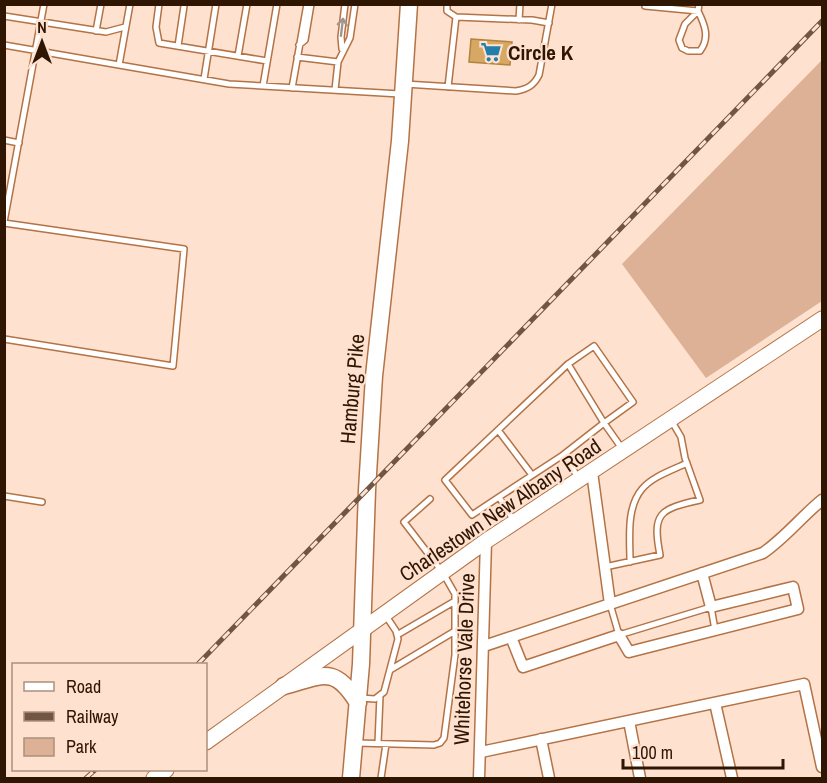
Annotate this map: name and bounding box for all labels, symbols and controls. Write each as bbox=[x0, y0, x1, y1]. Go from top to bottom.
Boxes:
north arrow bbox=[12, 12, 72, 72]
text: N bbox=[37, 16, 47, 38]
one-way arrow bbox=[337, 18, 348, 38]
place label: Circle K bbox=[508, 38, 574, 67]
supermarket icon: Circle K bbox=[479, 40, 503, 64]
street label: Hamburg Pike bbox=[333, 333, 371, 445]
street label: Charlestown New Albany Road bbox=[393, 432, 607, 588]
street label: Whitehorse Vale Drive bbox=[447, 573, 481, 745]
legend bbox=[12, 663, 207, 771]
text: Road bbox=[66, 674, 101, 699]
text: Railway bbox=[66, 704, 119, 729]
scale bar bbox=[623, 732, 784, 770]
text: Park bbox=[66, 734, 97, 759]
text: 100 m bbox=[632, 740, 673, 765]

